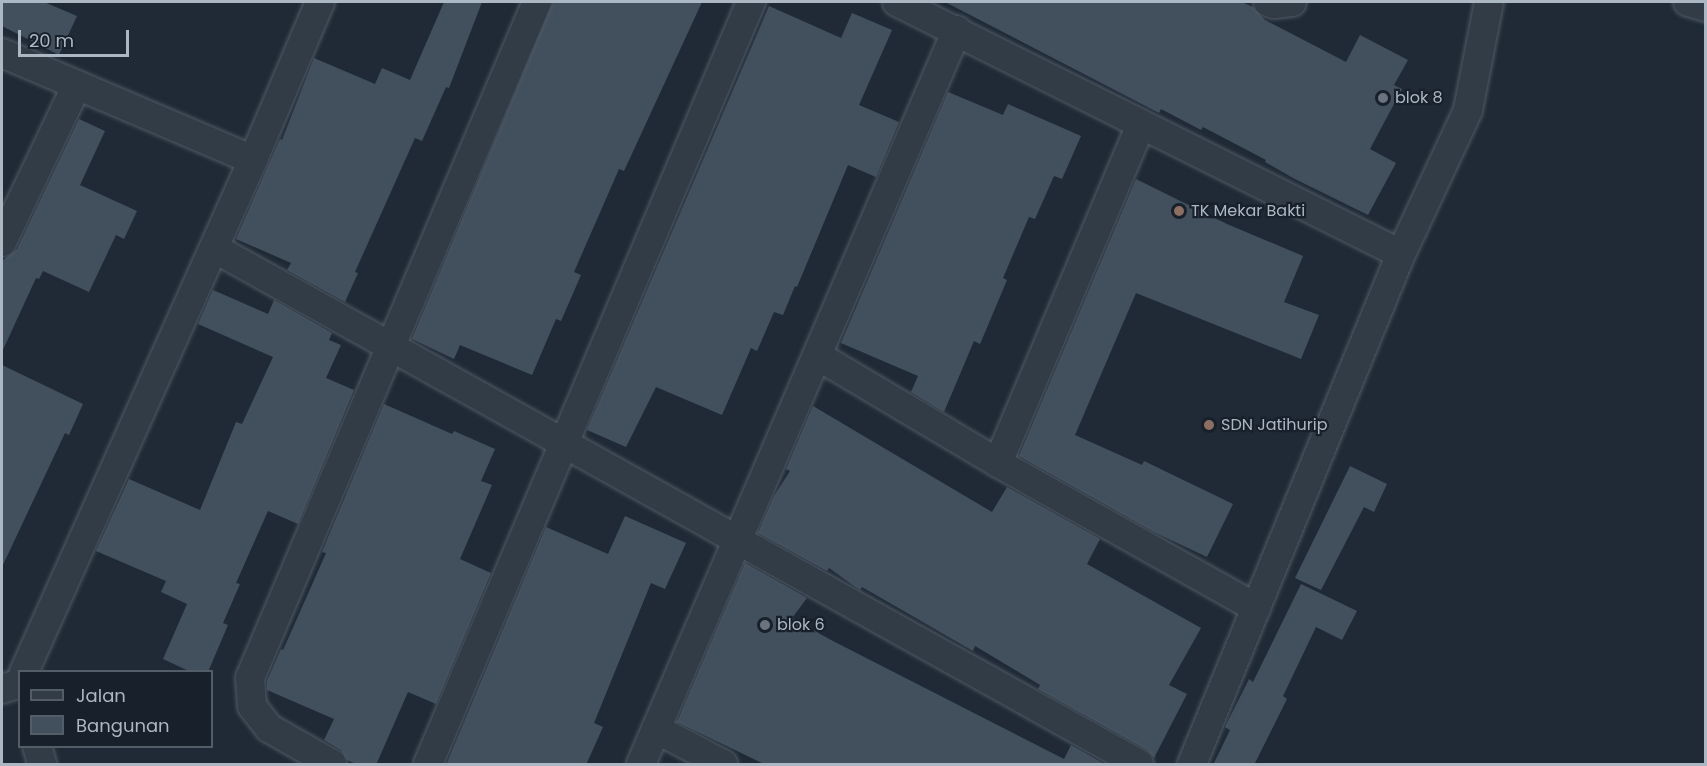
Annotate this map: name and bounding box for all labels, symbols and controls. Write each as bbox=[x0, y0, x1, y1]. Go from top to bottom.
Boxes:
scale bar bbox=[21, 18, 132, 56]
text: 20 m bbox=[29, 28, 74, 53]
place label: blok 8 bbox=[1395, 88, 1443, 108]
marker: blok 8 bbox=[1376, 91, 1390, 105]
place label: TK Mekar Bakti bbox=[1191, 201, 1305, 221]
marker: TK Mekar Bakti bbox=[1172, 204, 1186, 218]
place label: SDN Jatihurip bbox=[1221, 415, 1327, 435]
marker: SDN Jatihurip bbox=[1202, 418, 1216, 432]
place label: blok 6 bbox=[777, 615, 825, 635]
marker: blok 6 bbox=[758, 618, 772, 632]
legend bbox=[18, 670, 213, 748]
text: Jalan bbox=[76, 683, 126, 708]
text: Bangunan bbox=[76, 713, 170, 738]

